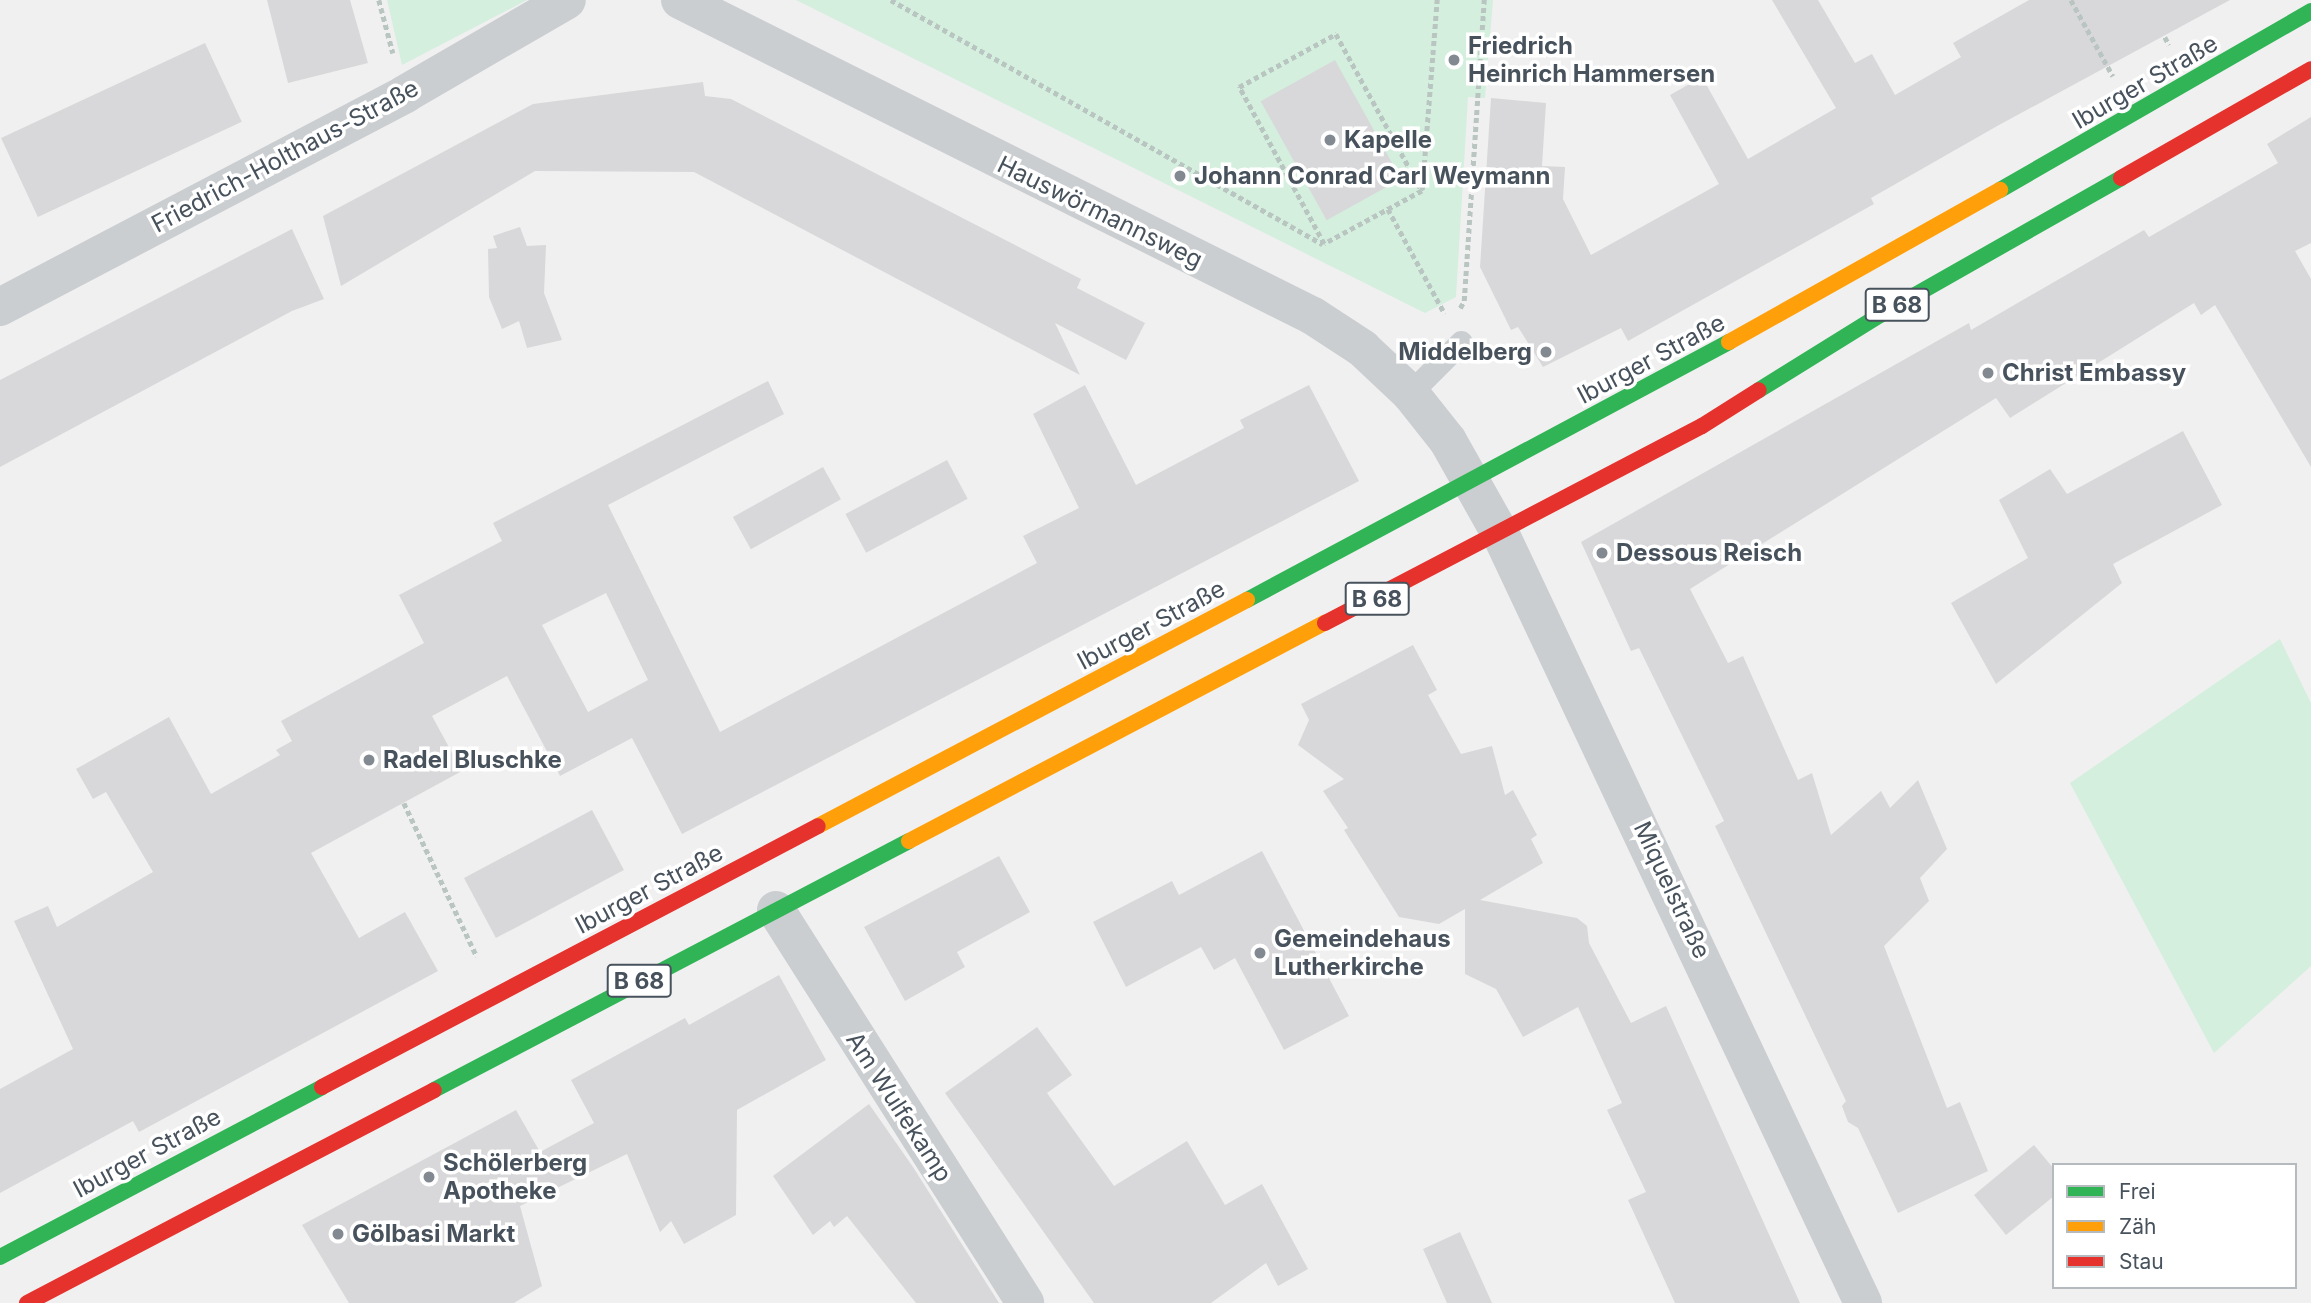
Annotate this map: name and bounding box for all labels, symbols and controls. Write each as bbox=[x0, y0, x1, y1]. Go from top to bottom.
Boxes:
street label: Iburger Straße bbox=[2067, 29, 2223, 135]
place label: Friedrich Heinrich Hammersen bbox=[1468, 32, 1715, 88]
marker: Friedrich Heinrich Hammersen bbox=[1446, 52, 1462, 68]
street label: Friedrich-Holthaus-Straße bbox=[147, 73, 423, 239]
place label: Kapelle bbox=[1344, 126, 1432, 154]
marker: Kapelle bbox=[1322, 132, 1338, 148]
street label: Hauswörmannsweg bbox=[993, 150, 1207, 274]
place label: Johann Conrad Carl Weymann bbox=[1194, 162, 1551, 190]
marker: Johann Conrad Carl Weymann bbox=[1172, 168, 1188, 184]
road number: B 68 bbox=[1864, 286, 1930, 324]
street label: Iburger Straße bbox=[1572, 308, 1730, 410]
place label: Middelberg bbox=[1398, 338, 1532, 366]
marker: Middelberg bbox=[1538, 344, 1554, 360]
place label: Christ Embassy bbox=[2002, 359, 2186, 387]
marker: Christ Embassy bbox=[1980, 365, 1996, 381]
place label: Dessous Reisch bbox=[1616, 539, 1802, 567]
marker: Dessous Reisch bbox=[1594, 545, 1610, 561]
street label: Iburger Straße bbox=[1072, 574, 1230, 676]
road number: B 68 bbox=[1344, 580, 1410, 618]
place label: Radel Bluschke bbox=[383, 746, 562, 774]
marker: Radel Bluschke bbox=[361, 752, 377, 768]
street label: Miquelstraße bbox=[1628, 817, 1716, 963]
street label: Iburger Straße bbox=[570, 838, 728, 940]
place label: Gemeindehaus Lutherkirche bbox=[1274, 925, 1451, 981]
marker: Gemeindehaus Lutherkirche bbox=[1252, 945, 1268, 961]
road number: B 68 bbox=[606, 962, 672, 1000]
street label: Am Wulfekamp bbox=[840, 1027, 958, 1187]
street label: Iburger Straße bbox=[68, 1102, 226, 1204]
place label: Schölerberg Apotheke bbox=[443, 1149, 587, 1205]
legend bbox=[2052, 1163, 2297, 1289]
marker: Schölerberg Apotheke bbox=[421, 1169, 437, 1185]
text: Frei bbox=[2119, 1179, 2156, 1204]
text: Zäh bbox=[2119, 1214, 2156, 1239]
place label: Gölbasi Markt bbox=[352, 1220, 515, 1248]
marker: Gölbasi Markt bbox=[330, 1226, 346, 1242]
text: Stau bbox=[2119, 1249, 2164, 1274]

